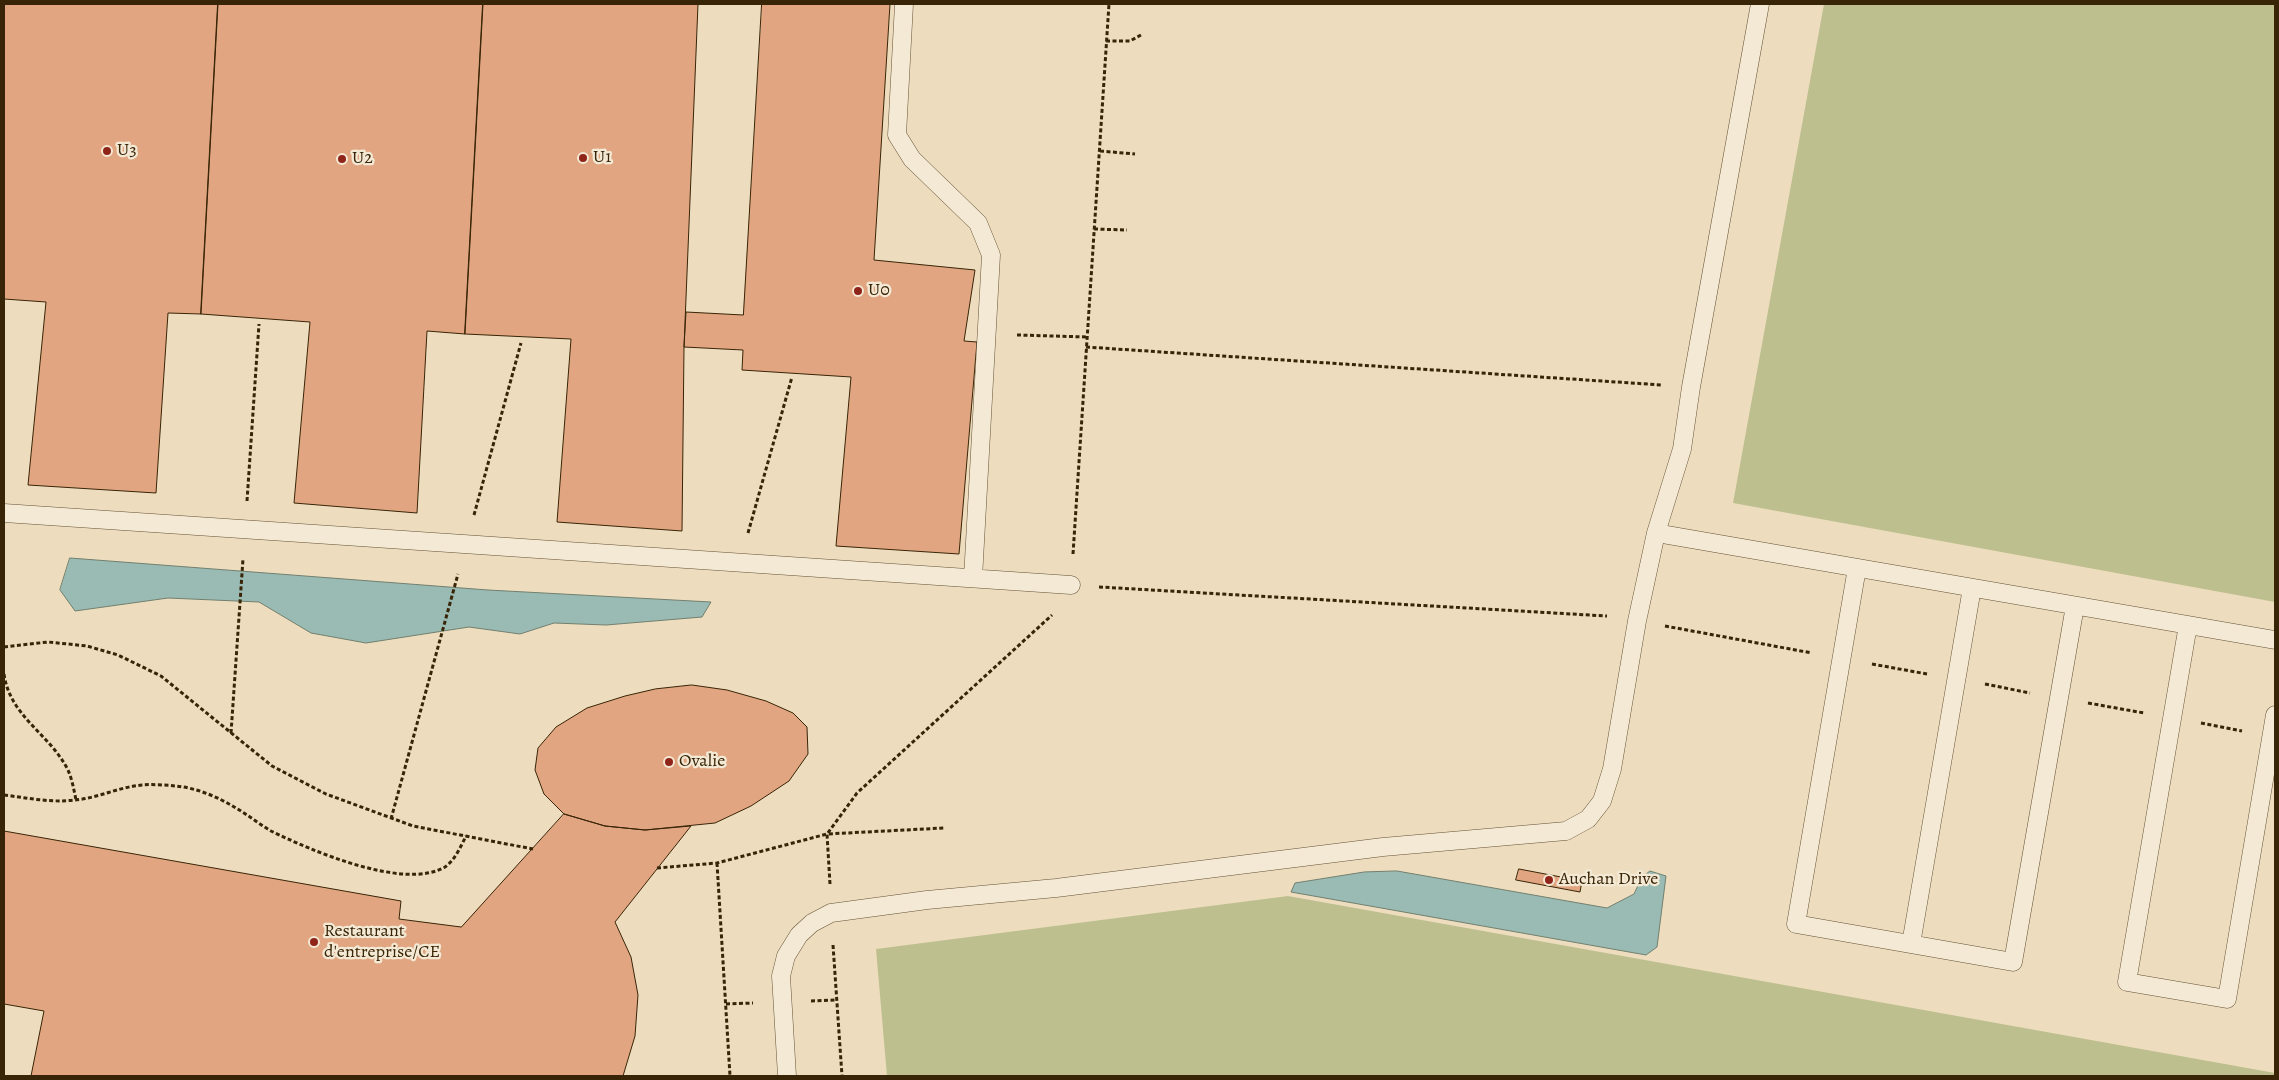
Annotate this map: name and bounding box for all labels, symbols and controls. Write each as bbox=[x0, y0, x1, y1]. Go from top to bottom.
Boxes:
place label: U3 bbox=[117, 140, 137, 162]
marker: U3 bbox=[101, 145, 113, 157]
place label: U1 bbox=[593, 147, 611, 169]
place label: U2 bbox=[352, 148, 373, 170]
marker: U1 bbox=[577, 152, 589, 164]
marker: U2 bbox=[336, 153, 348, 165]
place label: U0 bbox=[868, 280, 890, 302]
marker: U0 bbox=[852, 285, 864, 297]
place label: Ovalie bbox=[679, 751, 725, 773]
marker: Ovalie bbox=[663, 756, 675, 768]
place label: Auchan Drive bbox=[1559, 869, 1658, 891]
marker: Auchan Drive bbox=[1543, 874, 1555, 886]
place label: Restaurant d'entreprise/CE bbox=[324, 921, 440, 964]
marker: Restaurant d'entreprise/CE bbox=[308, 936, 320, 948]

